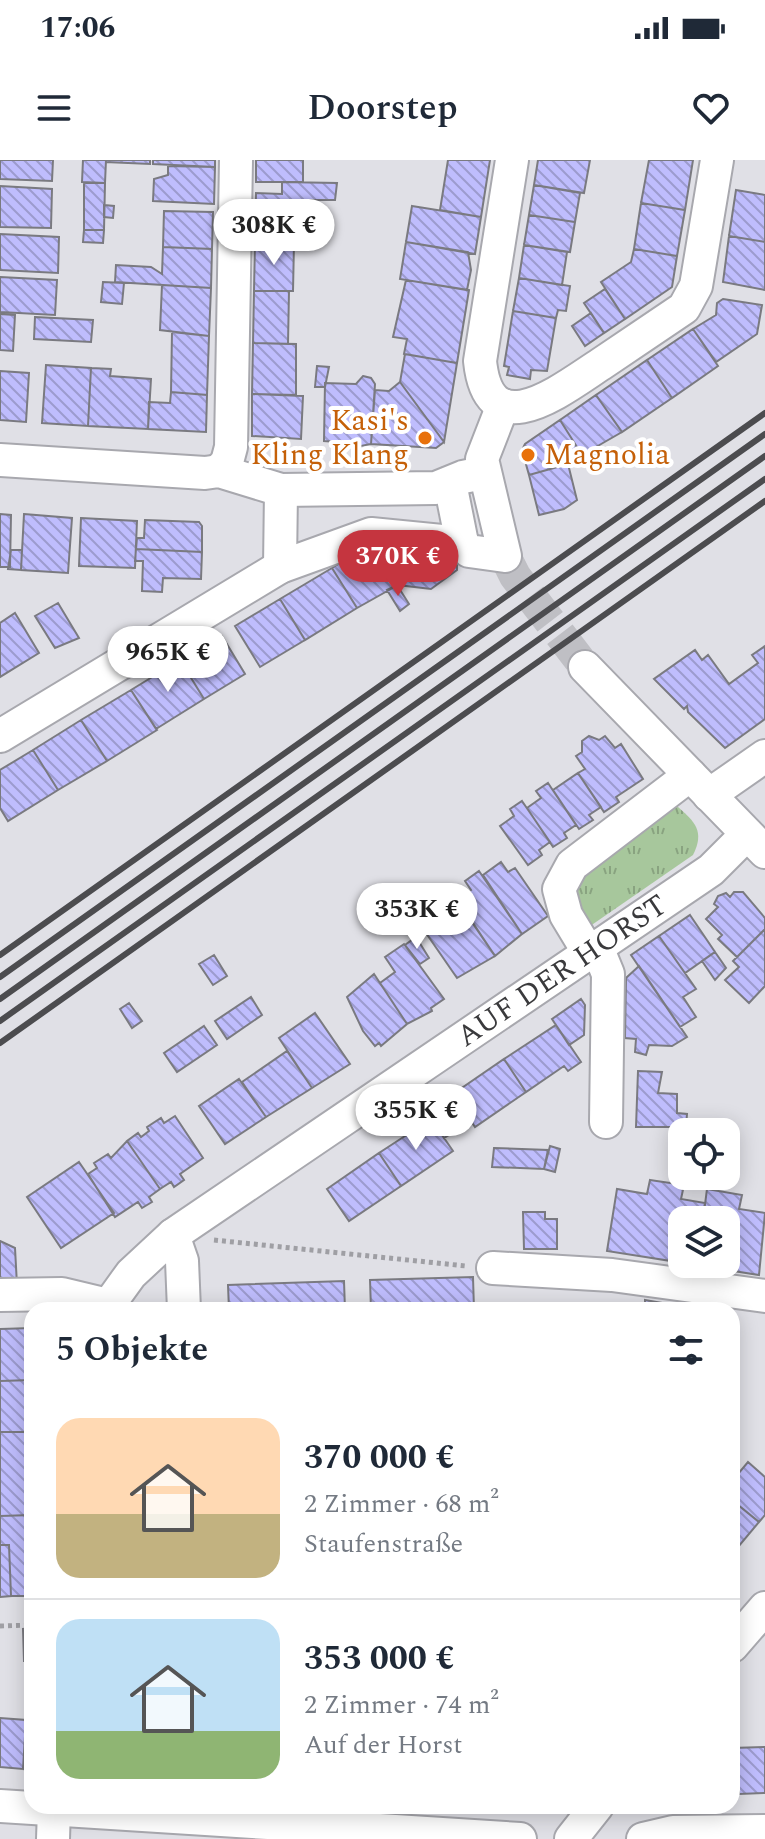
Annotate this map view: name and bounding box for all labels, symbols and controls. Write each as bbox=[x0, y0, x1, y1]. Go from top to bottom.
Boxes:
text: 17:06 bbox=[40, 5, 115, 51]
text: Doorstep bbox=[307, 81, 458, 136]
icon: menu bbox=[32, 86, 76, 130]
icon: heart bbox=[689, 86, 733, 130]
pin: 308K € bbox=[209, 199, 339, 267]
text: 308K € bbox=[232, 205, 316, 245]
place label: Kasi's Kling Klang bbox=[250, 398, 409, 478]
marker: Kasi's Kling Klang bbox=[416, 429, 434, 447]
place label: Magnolia bbox=[544, 432, 670, 478]
marker: Magnolia bbox=[519, 446, 537, 464]
pin: 370K € bbox=[333, 530, 463, 598]
text: 370K € bbox=[356, 536, 440, 576]
pin: 965K € bbox=[103, 626, 233, 694]
text: 965K € bbox=[126, 632, 210, 672]
pin: 353K € bbox=[352, 883, 482, 951]
street label: AUF DER HORST bbox=[447, 883, 677, 1059]
text: 353K € bbox=[375, 889, 459, 929]
pin: 355K € bbox=[351, 1084, 481, 1152]
text: 355K € bbox=[374, 1090, 458, 1130]
map controls bbox=[668, 1118, 740, 1278]
button: locate bbox=[668, 1118, 740, 1190]
button: layers bbox=[668, 1206, 740, 1278]
text: 5 Objekte bbox=[56, 1324, 208, 1376]
icon: filters bbox=[664, 1328, 708, 1372]
text: 370 000 € bbox=[304, 1432, 455, 1484]
icon: home bbox=[120, 1450, 216, 1546]
text: 2 Zimmer · 68 m² bbox=[304, 1484, 499, 1524]
text: Staufenstraße bbox=[304, 1524, 463, 1564]
text: 353 000 € bbox=[304, 1633, 455, 1685]
icon: home bbox=[120, 1651, 216, 1747]
text: 2 Zimmer · 74 m² bbox=[304, 1685, 499, 1725]
text: Auf der Horst bbox=[304, 1725, 463, 1765]

